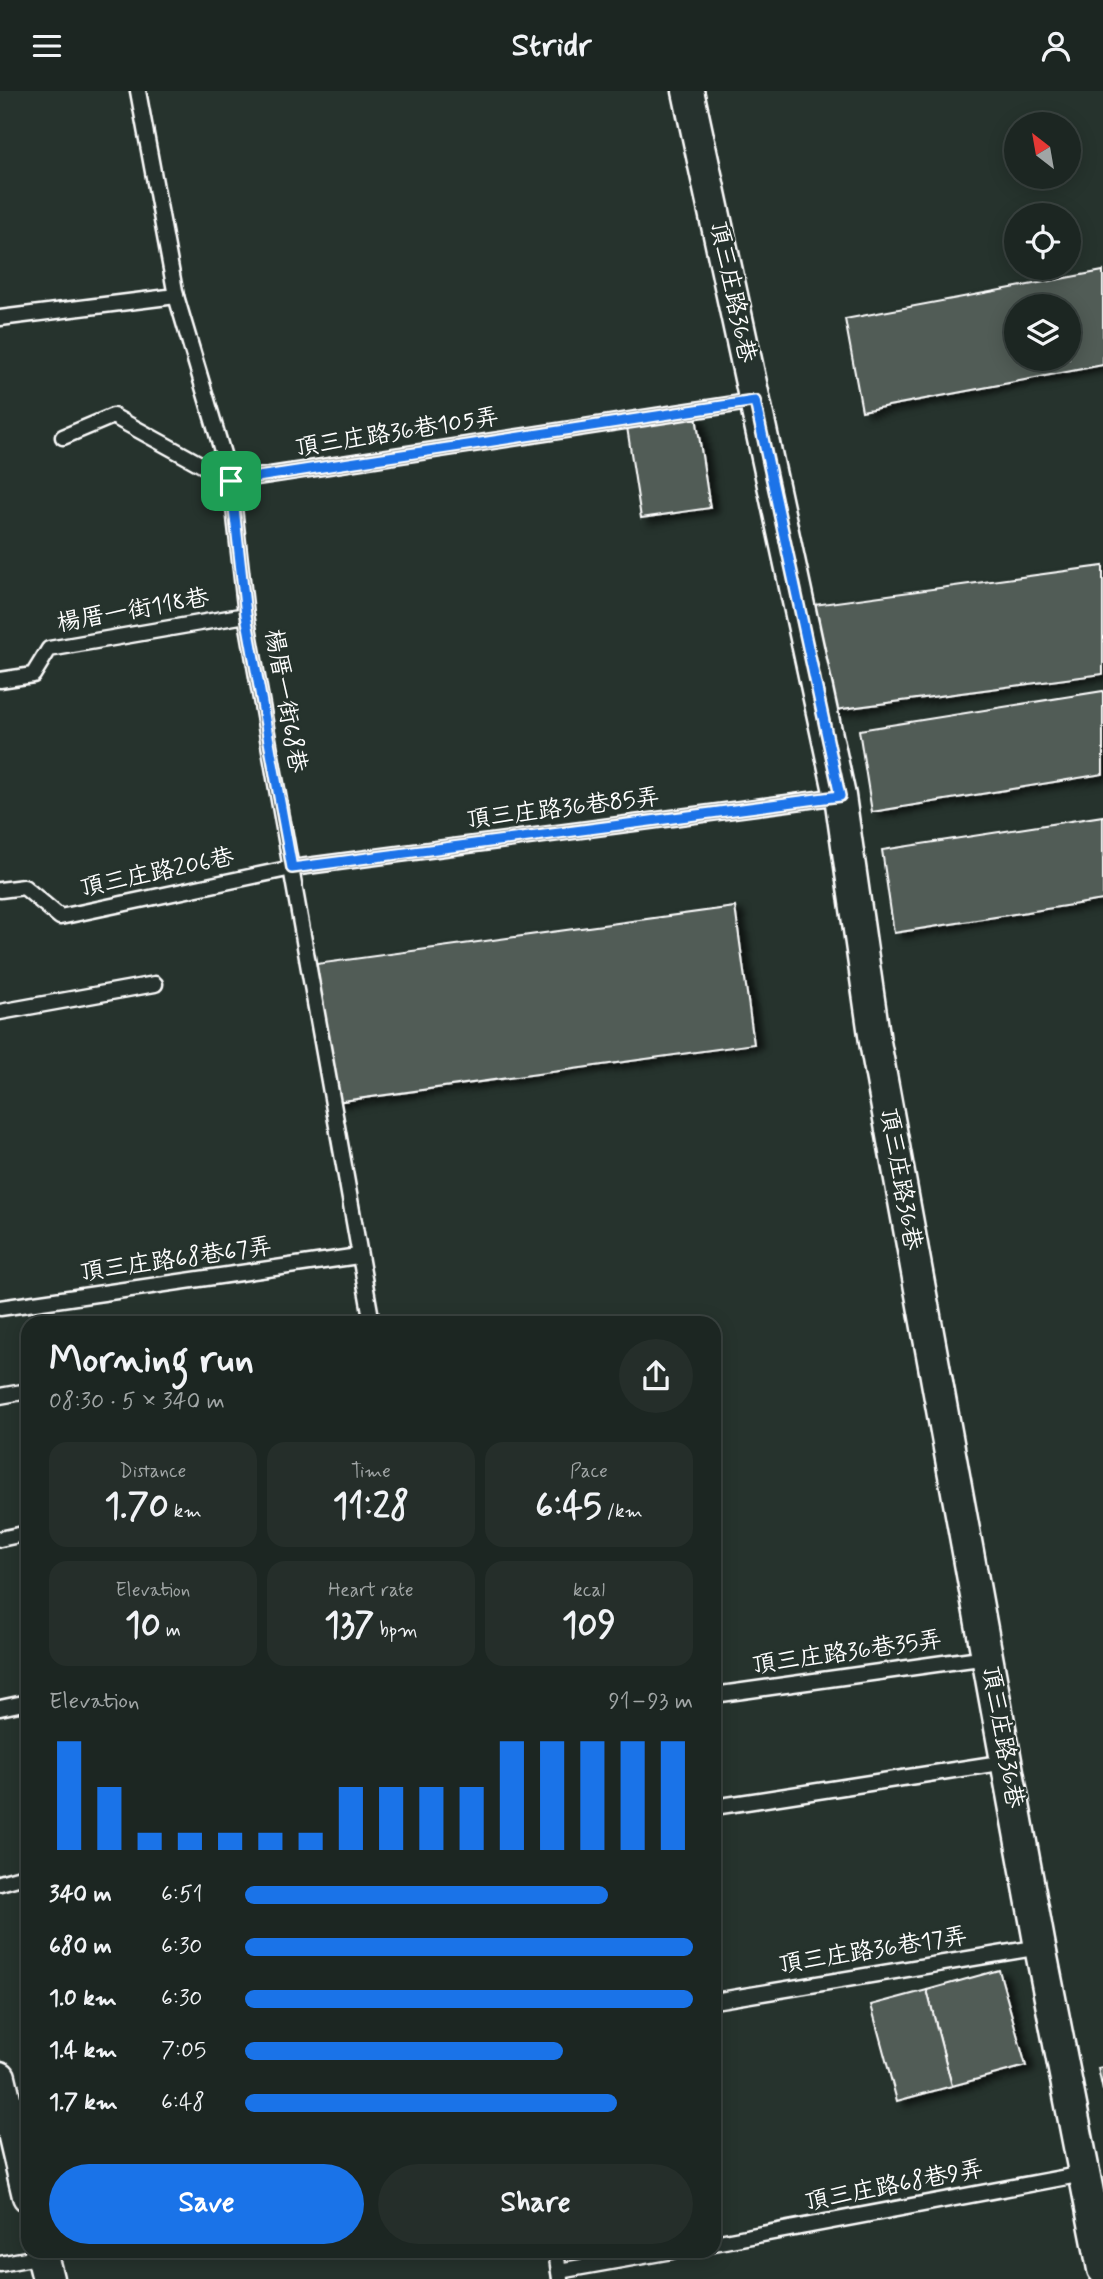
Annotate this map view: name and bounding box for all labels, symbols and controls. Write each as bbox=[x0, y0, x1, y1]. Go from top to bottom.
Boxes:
text: Stridr bbox=[512, 25, 591, 67]
icon: menu bbox=[28, 27, 66, 65]
icon: person bbox=[1037, 27, 1075, 65]
north arrow bbox=[1004, 112, 1082, 189]
map controls bbox=[1004, 112, 1081, 371]
button: locate bbox=[1004, 203, 1081, 280]
street label: 頂三庄路36巷 bbox=[702, 218, 762, 366]
button: layers bbox=[1004, 294, 1081, 371]
street label: 頂三庄路36巷105弄 bbox=[293, 402, 501, 464]
pin bbox=[201, 451, 261, 511]
icon: arrive bbox=[212, 462, 250, 500]
street label: 楊厝一街118巷 bbox=[54, 582, 212, 640]
street label: 楊厝一街68巷 bbox=[257, 627, 313, 775]
street label: 頂三庄路36巷85弄 bbox=[465, 782, 661, 836]
street label: 頂三庄路206巷 bbox=[77, 842, 237, 904]
street label: 頂三庄路36巷 bbox=[872, 1105, 928, 1253]
street label: 頂三庄路68巷67弄 bbox=[78, 1231, 274, 1289]
text: Morning run bbox=[49, 1336, 254, 1385]
button: share bbox=[619, 1339, 693, 1413]
text: 08:30 · 5 × 340 m bbox=[49, 1387, 225, 1417]
text: Distance bbox=[120, 1459, 186, 1484]
text: Time bbox=[351, 1459, 391, 1484]
text: Pace bbox=[570, 1459, 608, 1484]
text: 1.70 bbox=[104, 1484, 169, 1530]
text: 11:28 bbox=[333, 1484, 409, 1530]
text: 6:45 bbox=[535, 1484, 602, 1530]
text: km bbox=[169, 1499, 202, 1524]
text: /km bbox=[602, 1499, 643, 1524]
text: Elevation bbox=[116, 1578, 190, 1603]
text: Heart rate bbox=[328, 1578, 414, 1603]
text: kcal bbox=[573, 1578, 605, 1603]
text: 10 bbox=[125, 1603, 161, 1649]
text: 137 bbox=[324, 1603, 374, 1649]
text: 109 bbox=[562, 1603, 616, 1649]
text: m bbox=[161, 1618, 181, 1643]
text: bpm bbox=[374, 1618, 418, 1643]
street label: 頂三庄路36巷35弄 bbox=[750, 1624, 944, 1682]
street label: 頂三庄路36巷 bbox=[974, 1663, 1030, 1811]
text: Elevation bbox=[49, 1687, 140, 1717]
text: 91–93 m bbox=[609, 1687, 693, 1717]
text: 340 m bbox=[49, 1880, 112, 1910]
text: 6:51 bbox=[161, 1880, 203, 1910]
street label: 頂三庄路36巷17弄 bbox=[776, 1921, 970, 1981]
text: 680 m bbox=[49, 1932, 112, 1962]
text: 6:30 bbox=[161, 1932, 202, 1962]
text: 1.0 km bbox=[49, 1984, 117, 2014]
text: 6:30 bbox=[161, 1984, 202, 2014]
text: 1.4 km bbox=[49, 2036, 117, 2066]
text: 7:05 bbox=[161, 2036, 206, 2066]
text: 1.7 km bbox=[49, 2088, 118, 2118]
text: 6:48 bbox=[161, 2088, 205, 2118]
street label: 頂三庄路68巷9弄 bbox=[802, 2153, 986, 2219]
button: Save bbox=[49, 2164, 364, 2244]
button: Share bbox=[378, 2164, 693, 2244]

